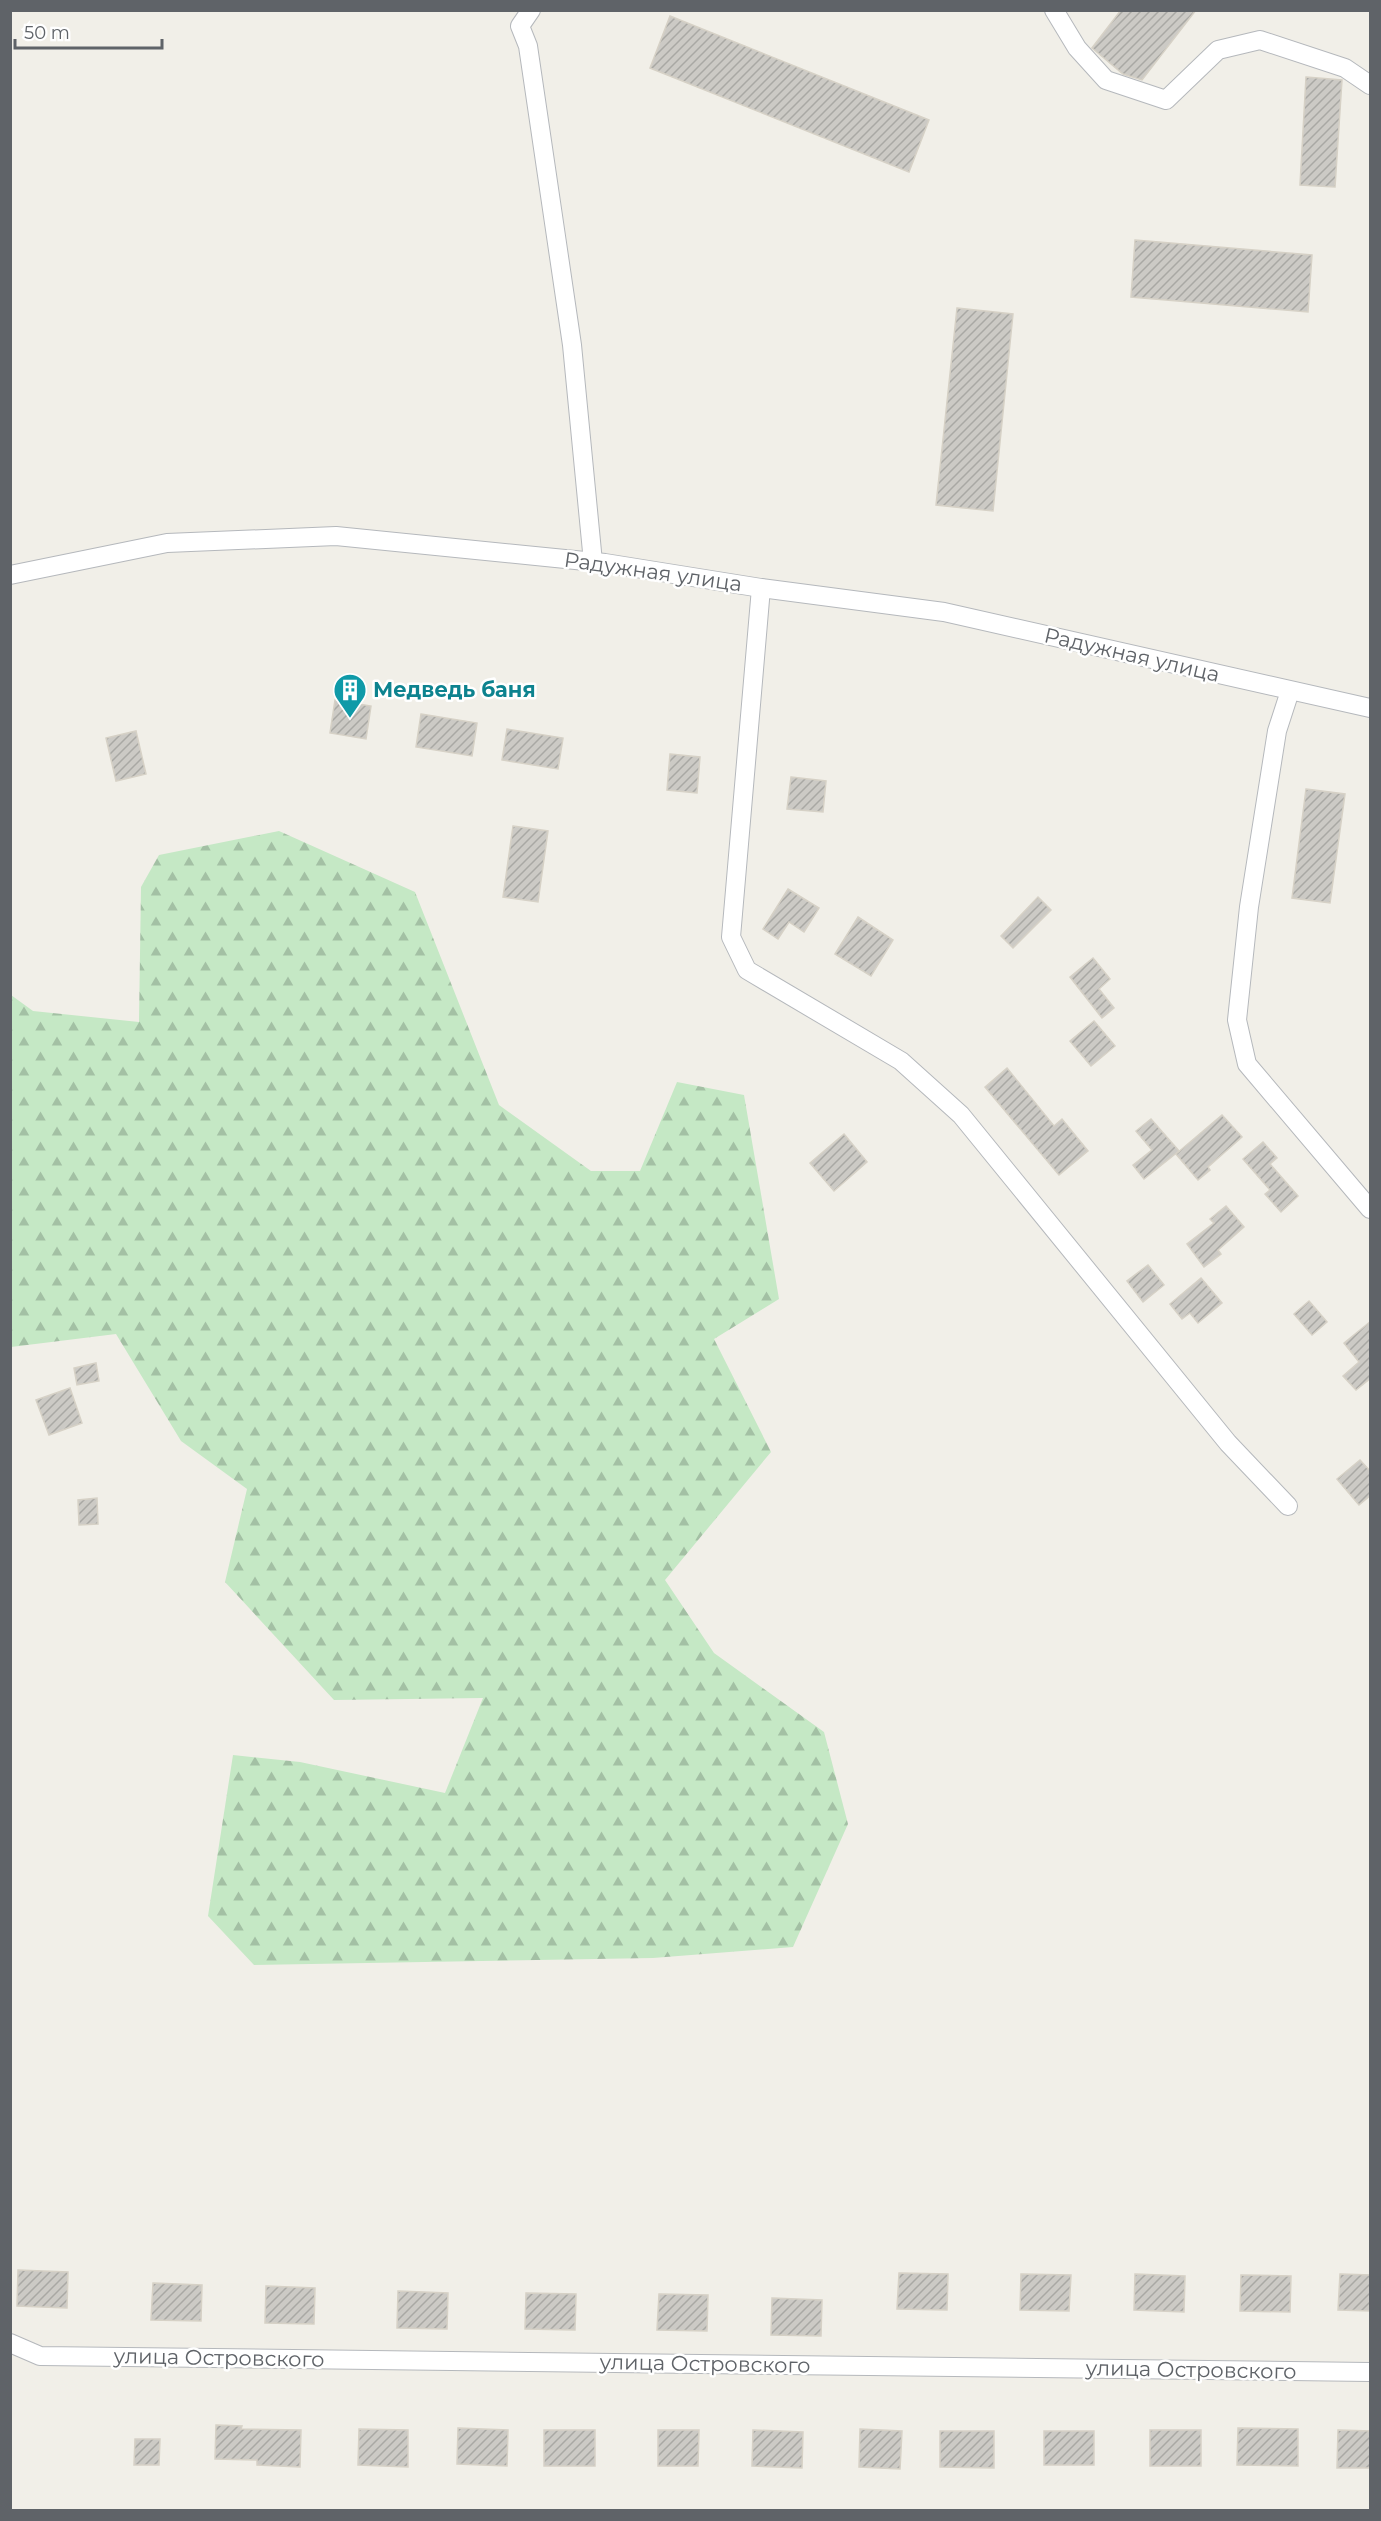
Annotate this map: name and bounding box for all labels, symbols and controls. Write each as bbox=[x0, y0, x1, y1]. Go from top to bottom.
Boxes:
scale bar bbox=[15, 12, 162, 50]
text: 50 m bbox=[24, 22, 70, 44]
street label: Радужная улица bbox=[563, 547, 744, 596]
street label: Радужная улица bbox=[1042, 622, 1222, 687]
building icon: Медведь баня bbox=[332, 672, 368, 719]
place label: Медведь баня bbox=[373, 677, 536, 702]
street label: улица Островского bbox=[112, 2343, 325, 2372]
street label: улица Островского bbox=[598, 2349, 811, 2378]
street label: улица Островского bbox=[1084, 2355, 1297, 2384]

